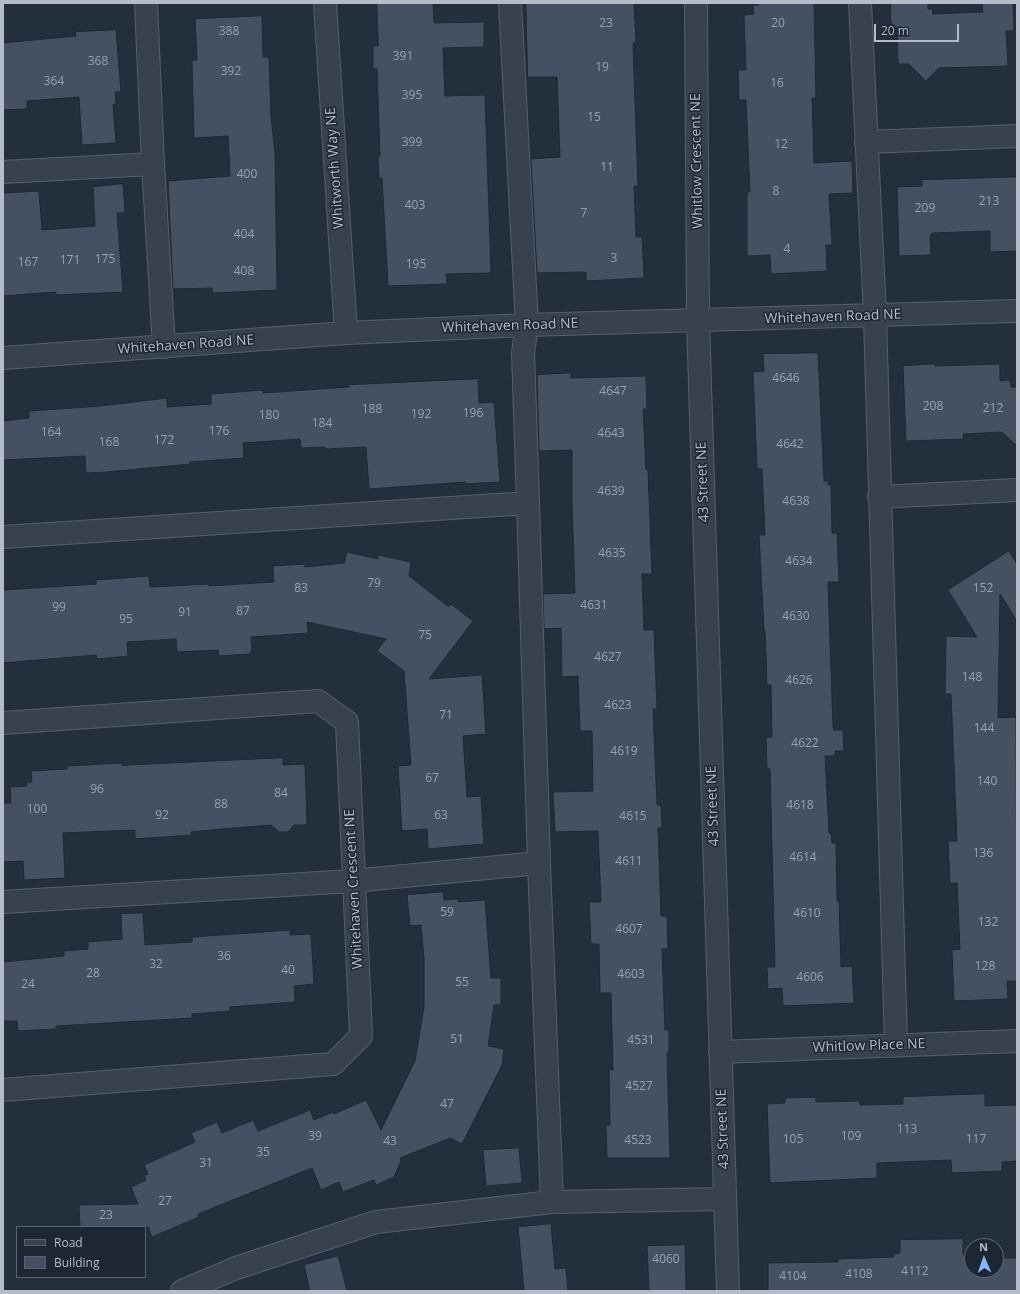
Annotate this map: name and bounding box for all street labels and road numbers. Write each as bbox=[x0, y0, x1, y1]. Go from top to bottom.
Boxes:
street label: Whitlow Crescent NE bbox=[687, 93, 707, 229]
street label: Whitworth Way NE bbox=[322, 107, 348, 229]
street label: Whitehaven Road NE bbox=[764, 306, 902, 328]
street label: Whitehaven Road NE bbox=[441, 315, 579, 337]
street label: Whitehaven Road NE bbox=[117, 332, 255, 358]
street label: 43 Street NE bbox=[693, 441, 713, 523]
street label: 43 Street NE bbox=[703, 765, 723, 847]
street label: Whitehaven Crescent NE bbox=[341, 808, 367, 970]
street label: Whitlow Place NE bbox=[812, 1036, 926, 1056]
street label: 43 Street NE bbox=[713, 1088, 733, 1170]

